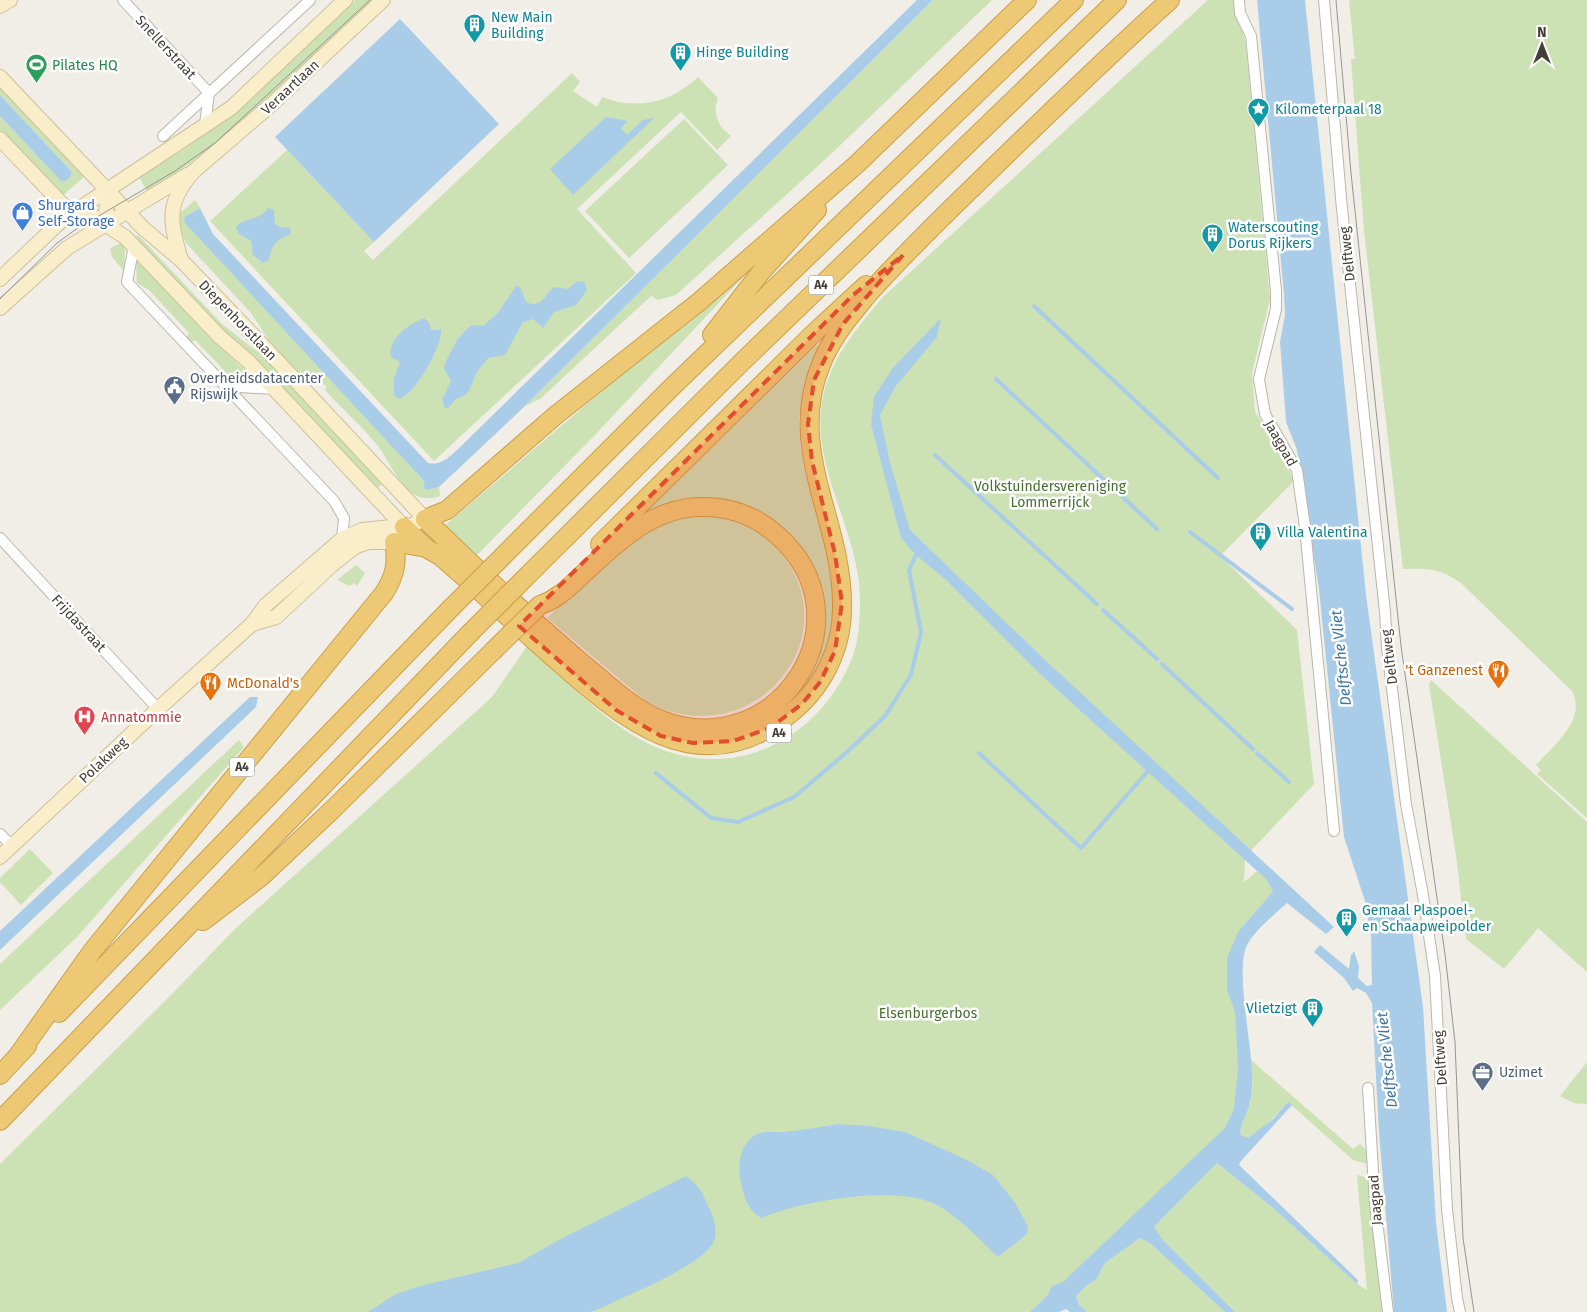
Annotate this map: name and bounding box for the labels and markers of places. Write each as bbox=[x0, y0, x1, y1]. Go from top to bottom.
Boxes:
place label: New Main Building bbox=[491, 9, 553, 42]
building icon: New Main Building bbox=[463, 13, 487, 44]
building icon: Hinge Building bbox=[668, 40, 692, 71]
place label: Hinge Building bbox=[696, 44, 789, 61]
sports icon: Pilates HQ bbox=[24, 53, 48, 84]
place label: Pilates HQ bbox=[52, 57, 118, 74]
place icon: Kilometerpaal 18 bbox=[1247, 97, 1271, 128]
place label: Kilometerpaal 18 bbox=[1275, 101, 1382, 118]
place label: Shurgard Self-Storage bbox=[38, 197, 115, 230]
shop icon: Shurgard Self-Storage bbox=[10, 201, 34, 232]
place label: Waterscouting Dorus Rijkers bbox=[1228, 219, 1319, 252]
building icon: Waterscouting Dorus Rijkers bbox=[1200, 223, 1224, 254]
place label: Overheidsdatacenter Rijswijk bbox=[190, 370, 324, 403]
public building icon: Overheidsdatacenter Rijswijk bbox=[162, 374, 186, 405]
building icon: Villa Valentina bbox=[1249, 520, 1273, 551]
place label: Villa Valentina bbox=[1277, 524, 1368, 541]
restaurant icon: 't Ganzenest bbox=[1487, 658, 1511, 689]
place label: 't Ganzenest bbox=[1405, 662, 1484, 679]
restaurant icon: McDonald's bbox=[199, 671, 223, 702]
place label: McDonald's bbox=[227, 675, 300, 692]
hospital icon: Annatommie bbox=[73, 705, 97, 736]
place label: Annatommie bbox=[101, 709, 182, 726]
place label: Gemaal Plaspoel- en Schaapweipolder bbox=[1362, 902, 1492, 935]
building icon: Gemaal Plaspoel- en Schaapweipolder bbox=[1334, 906, 1358, 937]
building icon: Vlietzigt bbox=[1301, 996, 1325, 1027]
place label: Vlietzigt bbox=[1246, 1000, 1298, 1017]
office icon: Uzimet bbox=[1471, 1060, 1495, 1091]
place label: Uzimet bbox=[1499, 1064, 1544, 1081]

